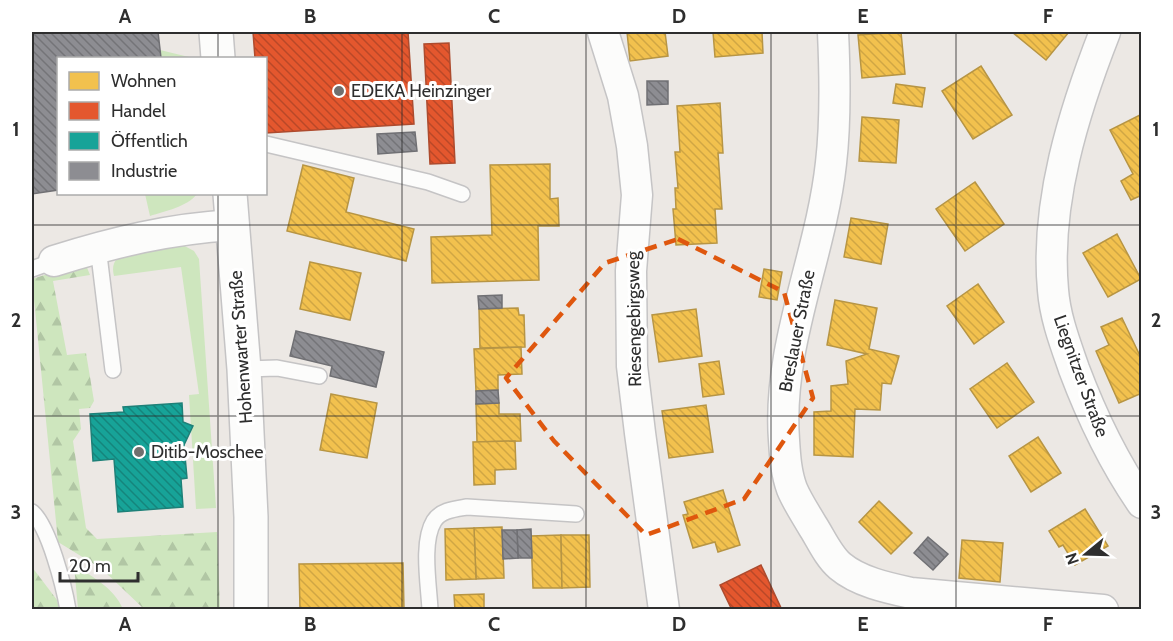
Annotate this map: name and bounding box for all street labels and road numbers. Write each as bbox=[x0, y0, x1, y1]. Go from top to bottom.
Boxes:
street label: Riesengebirgsweg bbox=[622, 250, 646, 387]
street label: Breslauer Straße bbox=[774, 268, 820, 394]
street label: Hohenwarter Straße bbox=[225, 270, 257, 424]
street label: Liegnitzer Straße bbox=[1049, 312, 1113, 440]

